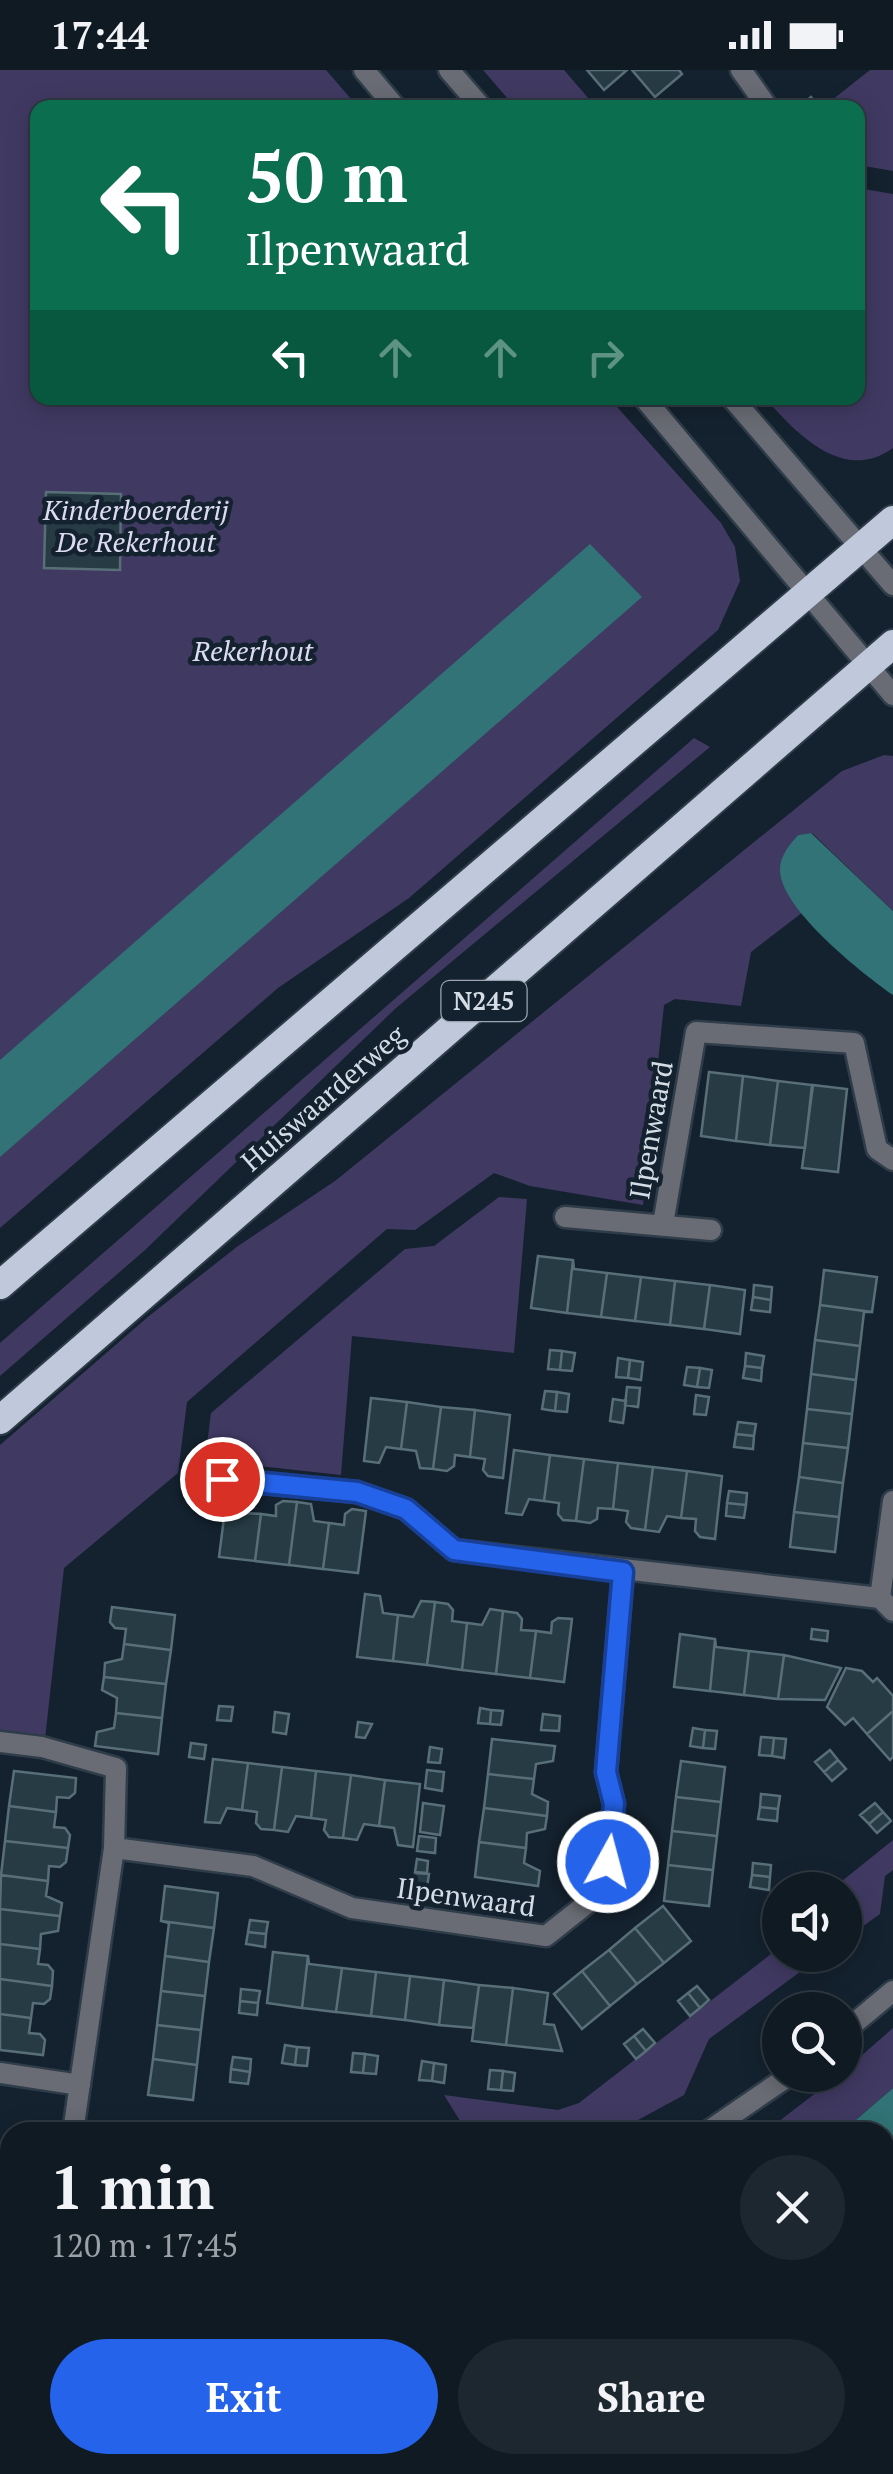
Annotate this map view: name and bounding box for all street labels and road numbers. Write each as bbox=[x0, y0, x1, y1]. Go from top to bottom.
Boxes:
road number: N245 bbox=[442, 981, 526, 1021]
street label: Huiswaarderweg bbox=[233, 1015, 413, 1179]
street label: Ilpenwaard bbox=[620, 1058, 681, 1202]
street label: Ilpenwaard bbox=[394, 1868, 538, 1925]

